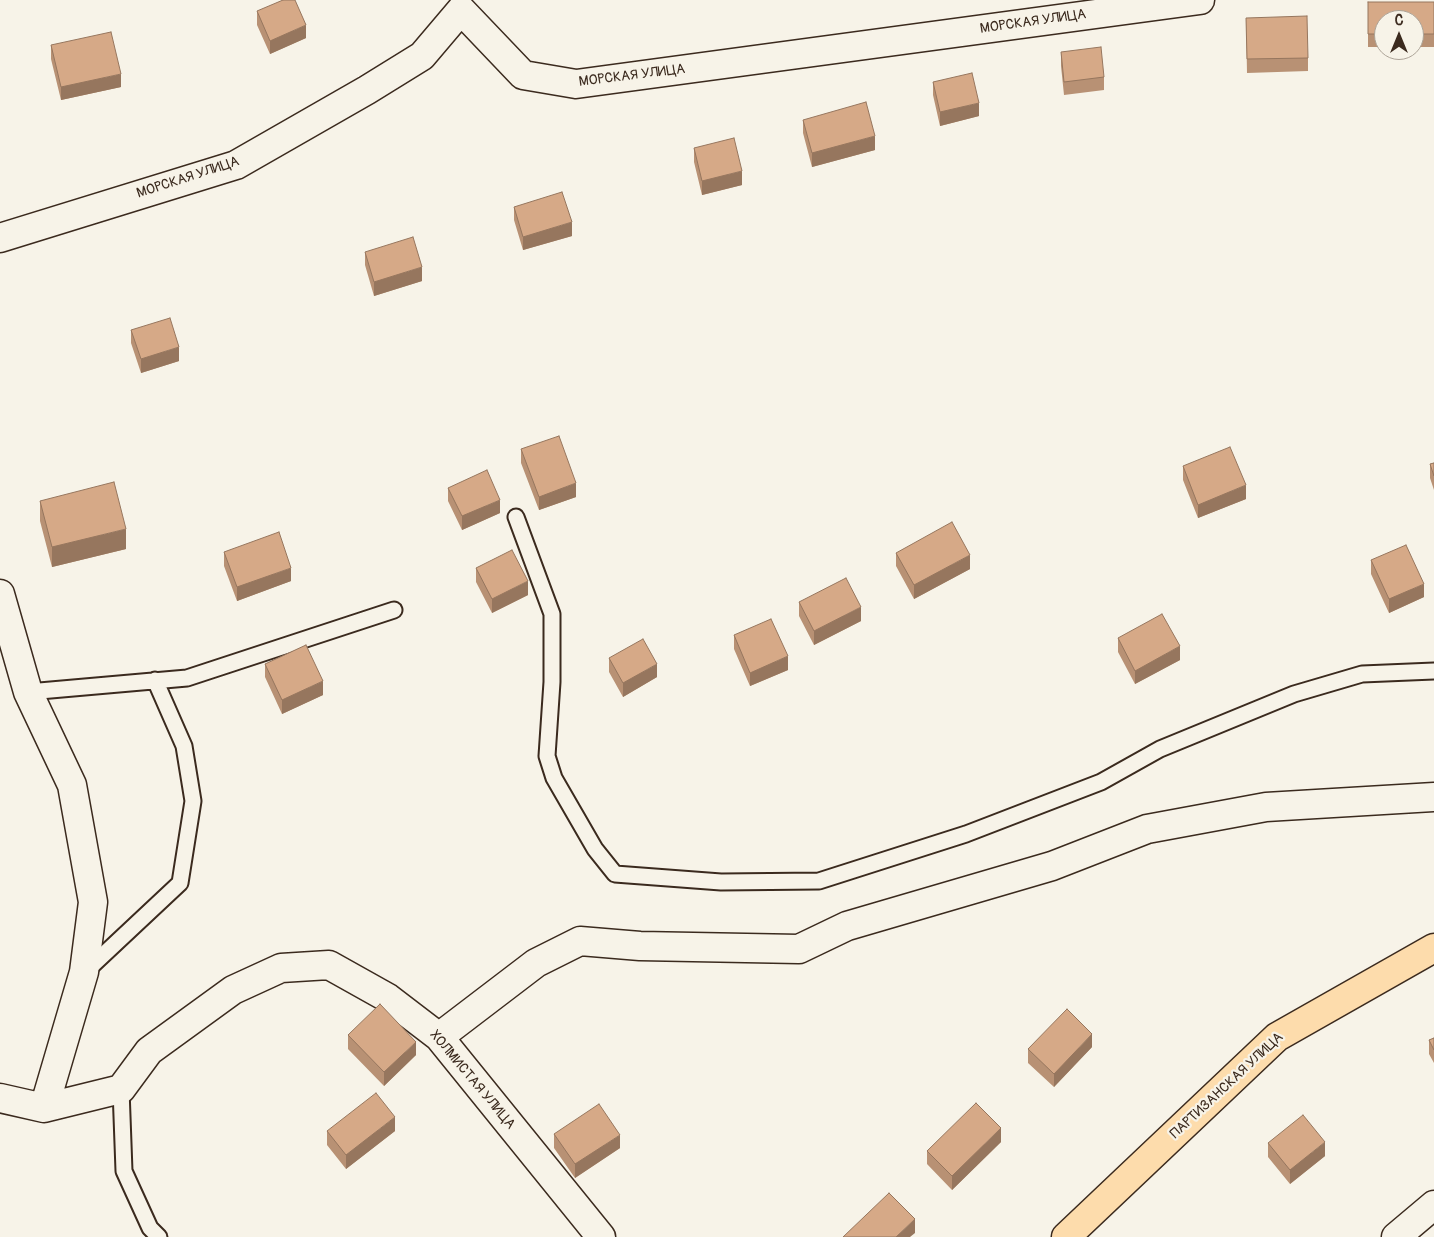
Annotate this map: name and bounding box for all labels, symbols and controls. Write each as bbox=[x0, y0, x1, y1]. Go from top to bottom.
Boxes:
street label: МОРСКАЯ УЛИЦА bbox=[979, 6, 1087, 38]
north arrow bbox=[1374, 10, 1424, 60]
text: С bbox=[1395, 12, 1403, 29]
street label: МОРСКАЯ УЛИЦА bbox=[578, 61, 686, 91]
street label: МОРСКАЯ УЛИЦА bbox=[134, 153, 242, 203]
street label: ХОЛМИСТАЯ УЛИЦА bbox=[426, 1027, 518, 1133]
street label: ПАРТИЗАНСКАЯ УЛИЦА bbox=[1167, 1029, 1287, 1143]

